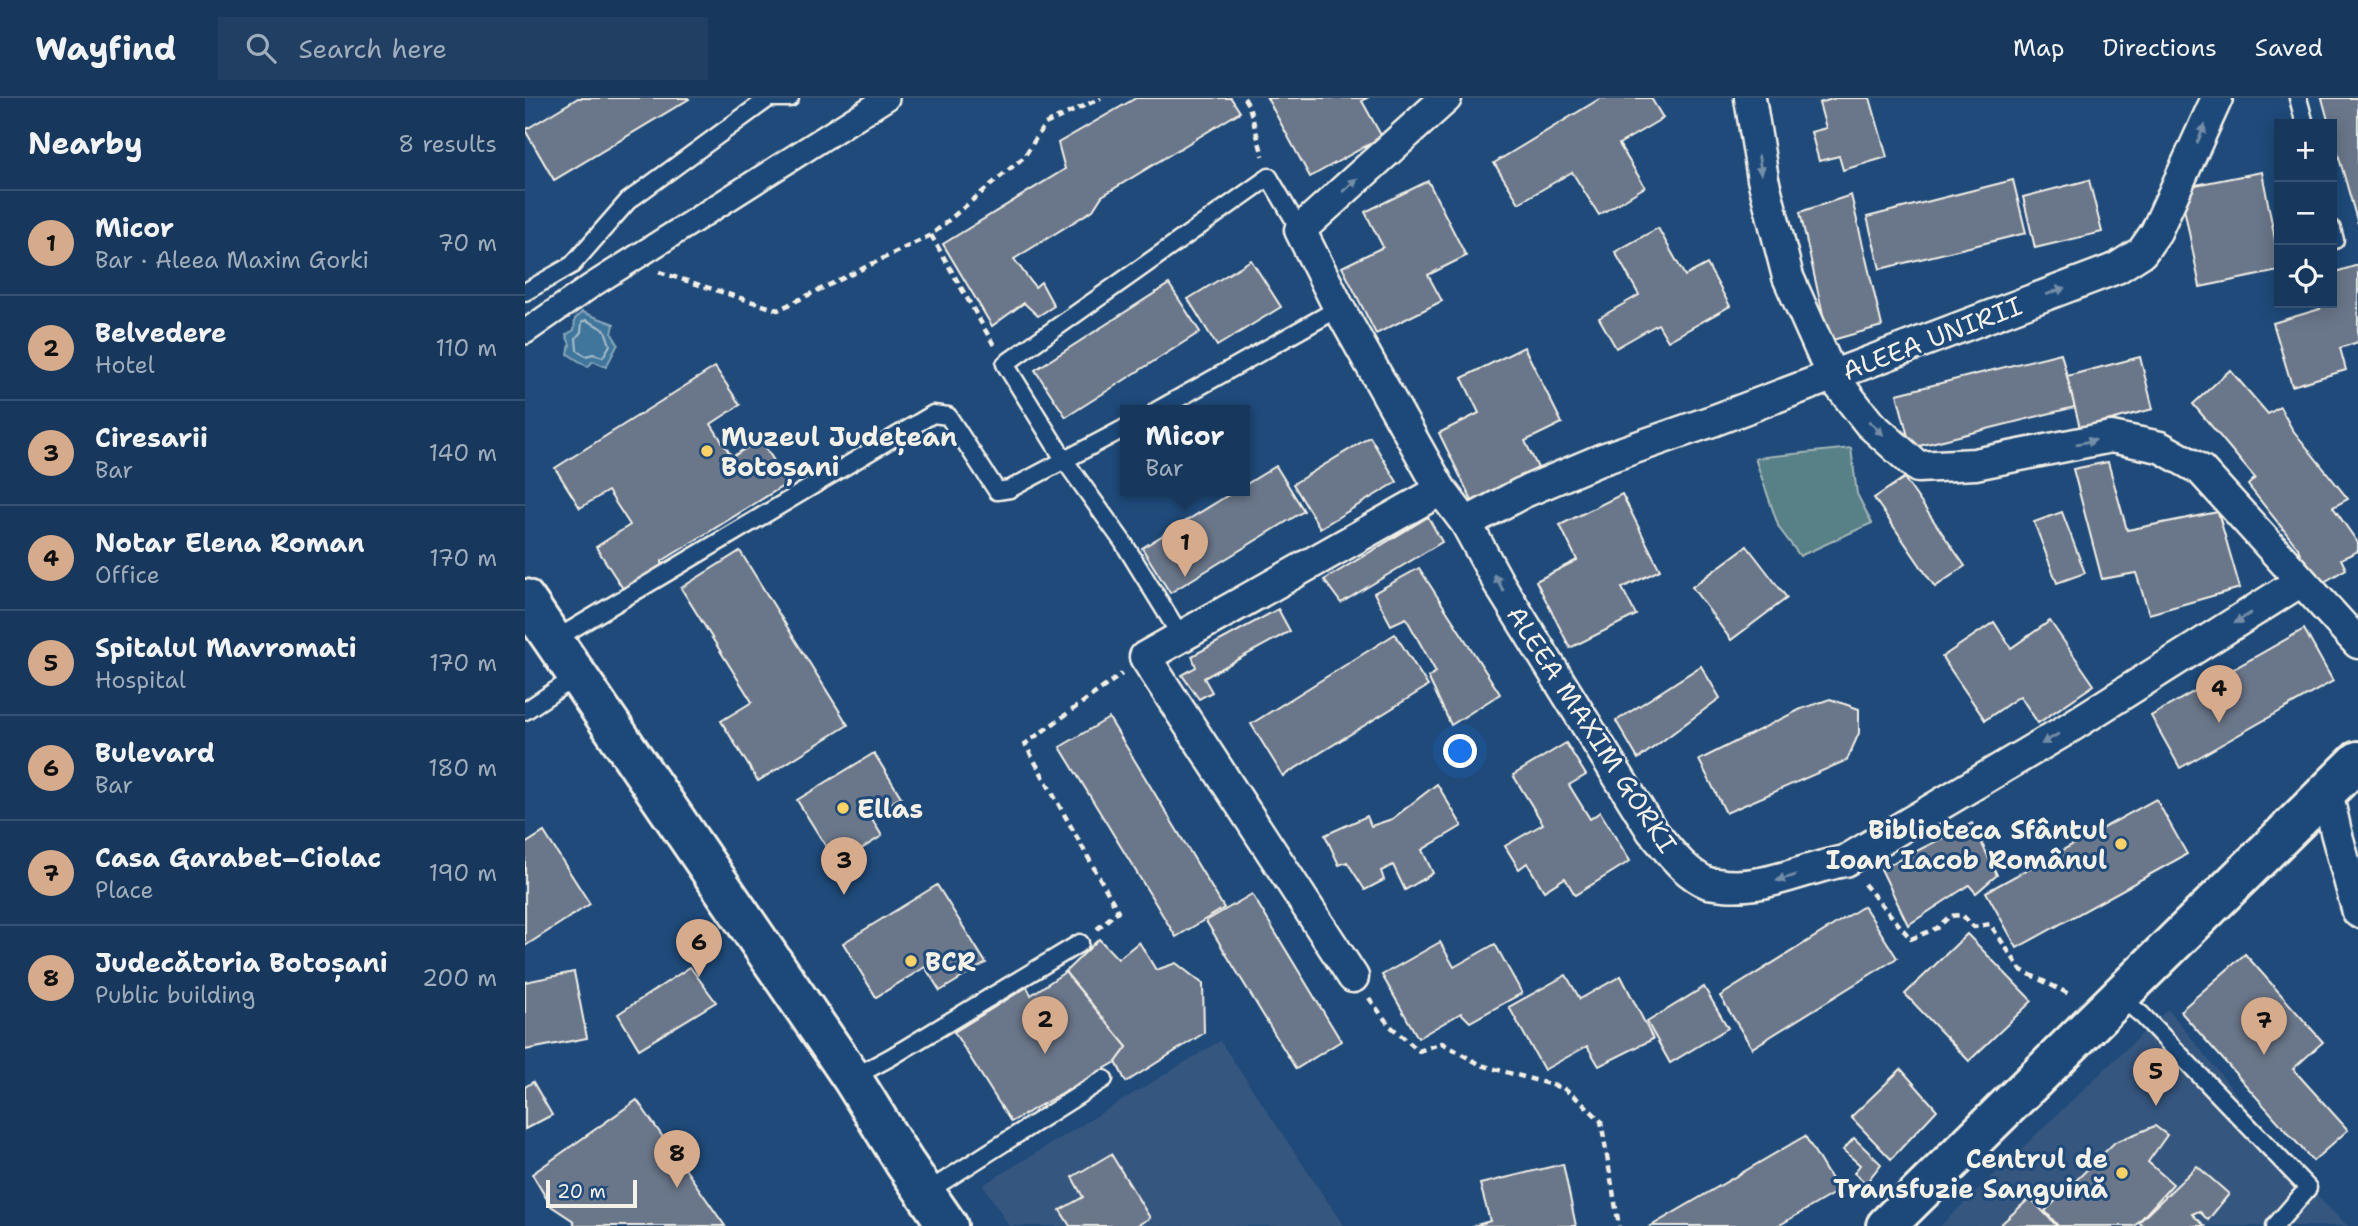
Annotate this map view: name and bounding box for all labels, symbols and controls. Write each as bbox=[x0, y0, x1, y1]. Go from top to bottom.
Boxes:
search box bbox=[218, 17, 708, 80]
text: Wayfind bbox=[35, 26, 176, 71]
icon: search bbox=[242, 29, 280, 67]
text: Search here bbox=[298, 31, 447, 66]
text: Map bbox=[2013, 32, 2064, 64]
text: Directions bbox=[2102, 32, 2217, 64]
text: Saved bbox=[2255, 32, 2323, 64]
map controls bbox=[2274, 119, 2337, 308]
button: + bbox=[2274, 119, 2337, 182]
text: Nearby bbox=[28, 123, 143, 164]
one-way arrow bbox=[2195, 124, 2207, 144]
text: 8 results bbox=[398, 129, 497, 159]
one-way arrow bbox=[1755, 155, 1766, 177]
one-way arrow bbox=[1341, 177, 1359, 193]
button: − bbox=[2274, 182, 2337, 245]
text: Micor bbox=[95, 210, 174, 245]
text: 1 bbox=[46, 228, 56, 258]
text: 70 m bbox=[438, 228, 497, 258]
text: Bar · Aleea Maxim Gorki bbox=[95, 245, 369, 275]
button: locate bbox=[2274, 245, 2337, 308]
one-way arrow bbox=[2045, 286, 2066, 297]
street label: ALEEA UNIRII bbox=[1837, 288, 2027, 388]
text: Belvedere bbox=[95, 315, 227, 350]
text: 2 bbox=[43, 333, 59, 363]
text: 110 m bbox=[435, 333, 497, 363]
text: Hotel bbox=[95, 350, 155, 380]
popup bbox=[1120, 405, 1250, 496]
text: Micor bbox=[1146, 418, 1224, 453]
place label: Muzeul Județean Botoșani bbox=[721, 419, 957, 486]
text: Ciresarii bbox=[95, 420, 208, 455]
one-way arrow bbox=[1867, 420, 1884, 436]
one-way arrow bbox=[2075, 436, 2097, 447]
text: 3 bbox=[43, 438, 59, 468]
text: 140 m bbox=[429, 438, 497, 468]
marker: Muzeul Județean Botoșani bbox=[699, 443, 715, 459]
text: Bar bbox=[1146, 453, 1184, 483]
text: Bar bbox=[95, 455, 133, 485]
pin: 1 bbox=[1162, 519, 1208, 577]
text: Notar Elena Roman bbox=[95, 525, 365, 560]
text: 4 bbox=[43, 543, 59, 573]
text: 170 m bbox=[429, 543, 497, 573]
text: Office bbox=[95, 560, 160, 590]
one-way arrow bbox=[1493, 573, 1505, 592]
street label: ALEEA MAXIM GORKI bbox=[1499, 599, 1685, 859]
one-way arrow bbox=[2233, 611, 2253, 624]
text: Spitalul Mavromati bbox=[95, 630, 357, 665]
text: 5 bbox=[44, 648, 58, 678]
text: 170 m bbox=[429, 648, 497, 678]
text: Hospital bbox=[95, 665, 186, 695]
pin: 4 bbox=[2196, 665, 2242, 723]
one-way arrow bbox=[2041, 733, 2060, 745]
your location bbox=[1443, 734, 1477, 768]
text: Bulevard bbox=[95, 735, 215, 770]
text: 6 bbox=[43, 753, 59, 783]
text: 180 m bbox=[428, 753, 497, 783]
text: Bar bbox=[95, 770, 133, 800]
place label: Ellas bbox=[857, 791, 923, 826]
marker: Ellas bbox=[835, 800, 851, 816]
place label: Biblioteca Sfântul Ioan Iacob Românul bbox=[1826, 812, 2107, 877]
marker: Biblioteca Sfântul Ioan Iacob Românul bbox=[2113, 836, 2129, 852]
pin: 3 bbox=[821, 837, 867, 895]
text: Casa Garabet–Ciolac bbox=[95, 840, 381, 875]
text: 7 bbox=[43, 858, 59, 888]
text: 190 m bbox=[429, 858, 497, 888]
one-way arrow bbox=[1775, 873, 1796, 883]
text: Place bbox=[95, 875, 154, 905]
pin: 6 bbox=[676, 919, 722, 977]
place label: BCR bbox=[925, 944, 976, 979]
text: Judecătoria Botoșani bbox=[95, 945, 388, 980]
marker: BCR bbox=[903, 953, 919, 969]
text: 8 bbox=[43, 963, 59, 993]
text: 200 m bbox=[422, 963, 497, 993]
text: Public building bbox=[95, 980, 255, 1010]
pin: 2 bbox=[1022, 996, 1068, 1054]
pin: 7 bbox=[2241, 997, 2287, 1055]
pin: 5 bbox=[2133, 1048, 2179, 1106]
pin: 8 bbox=[654, 1130, 700, 1188]
place label: Centrul de Transfuzie Sanguină bbox=[1833, 1141, 2108, 1206]
marker: Centrul de Transfuzie Sanguină bbox=[2114, 1165, 2130, 1181]
scale bar bbox=[546, 1177, 637, 1209]
text: 20 m bbox=[557, 1179, 606, 1204]

